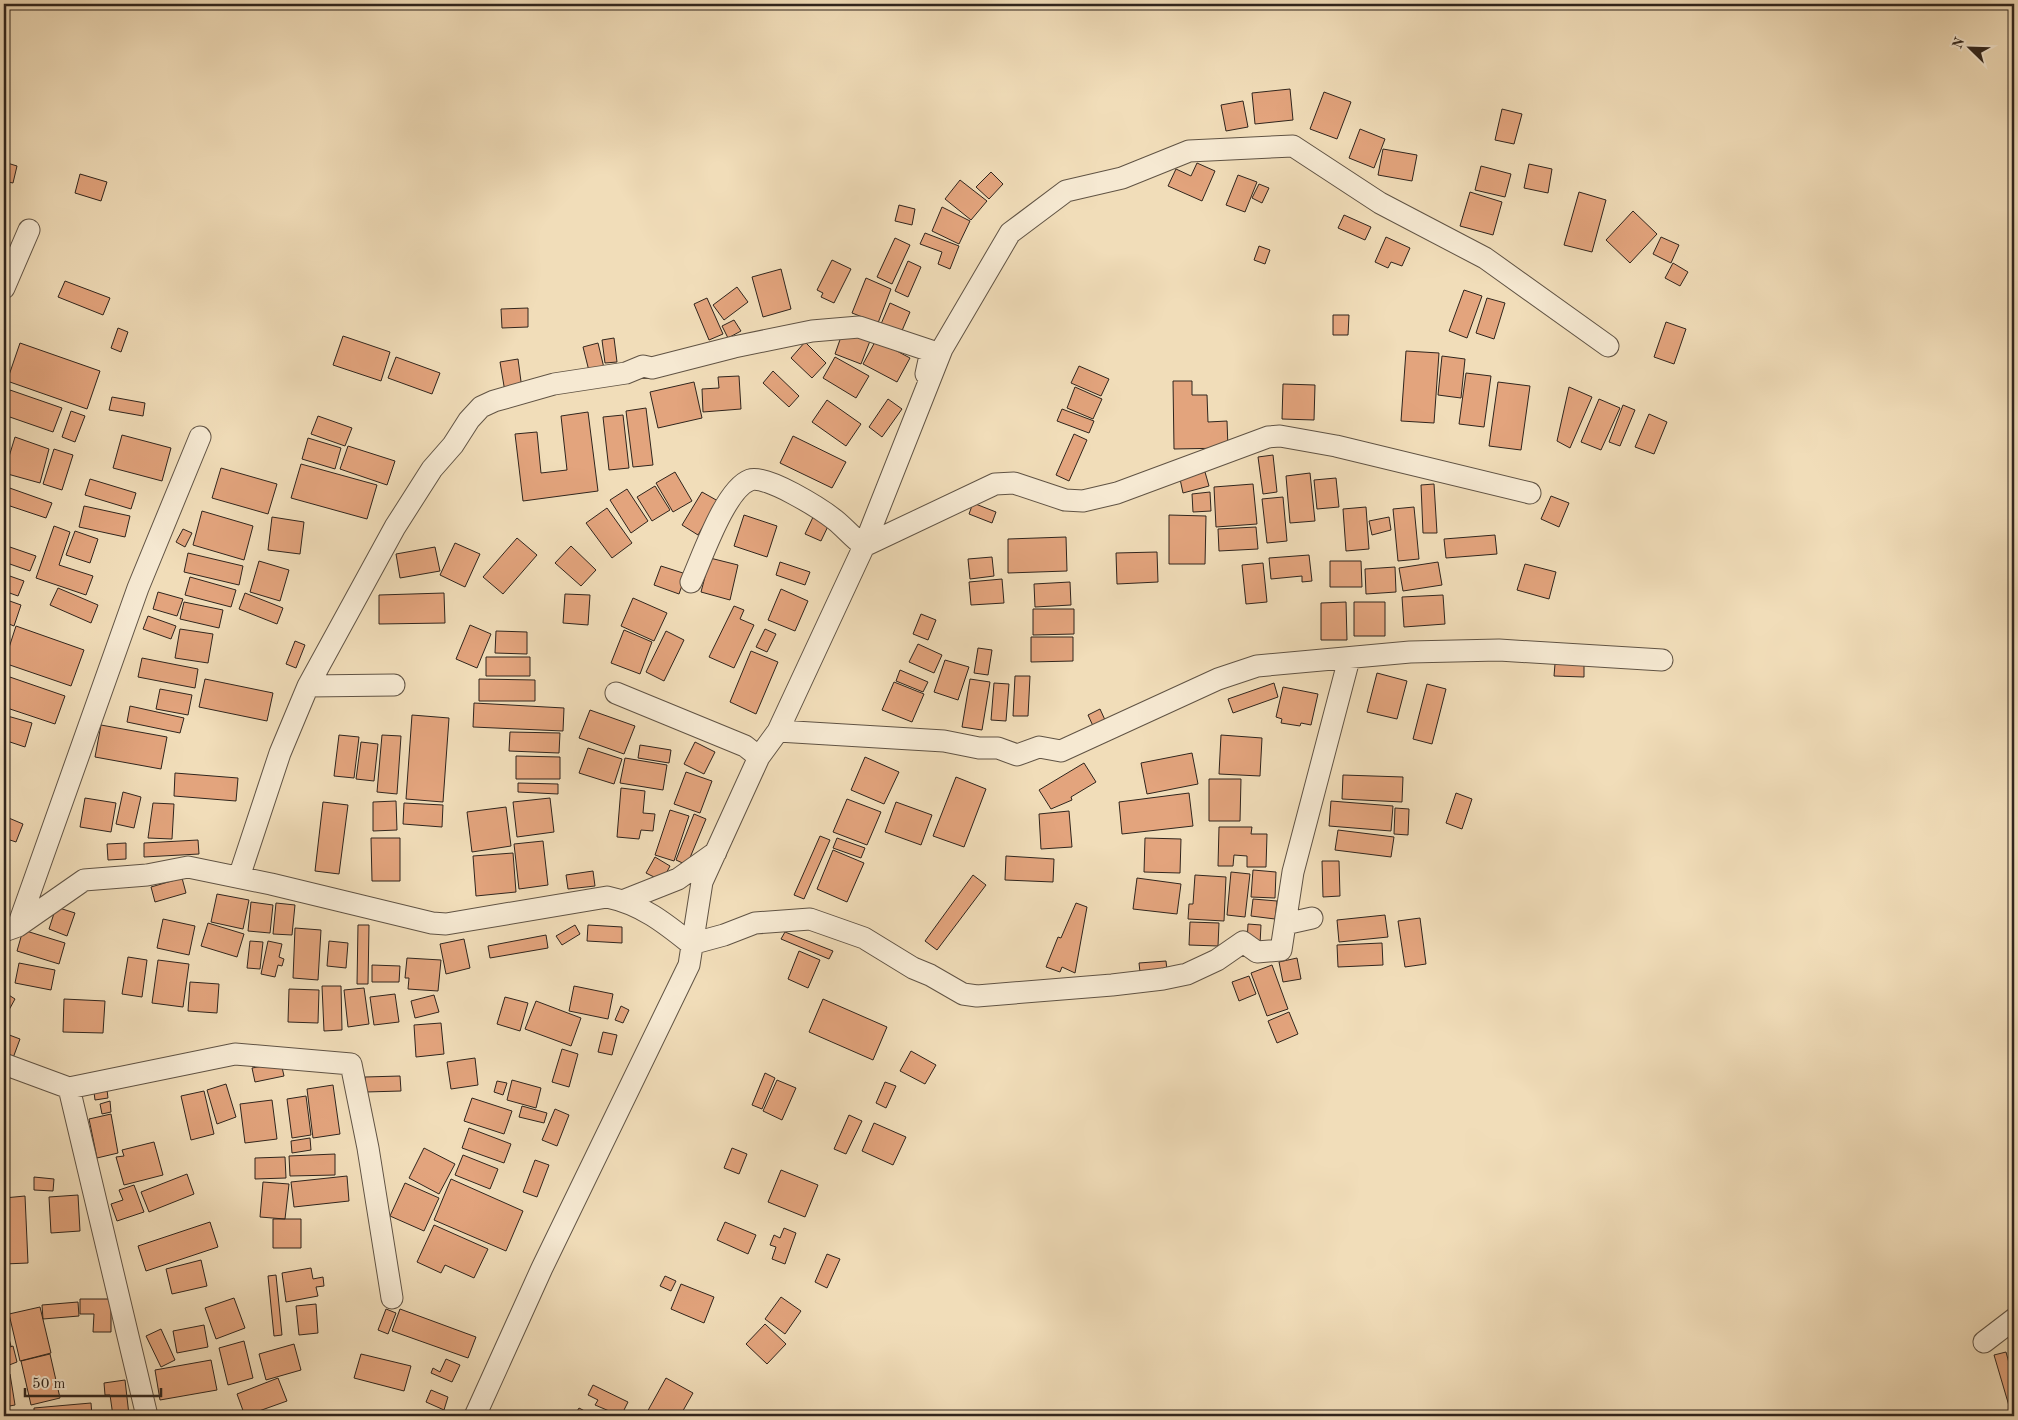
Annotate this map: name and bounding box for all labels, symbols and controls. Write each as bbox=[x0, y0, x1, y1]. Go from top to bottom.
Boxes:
north arrow bbox=[1946, 22, 1996, 72]
text: N bbox=[1950, 35, 1968, 51]
scale bar bbox=[25, 1365, 161, 1397]
text: 50 m bbox=[32, 1377, 66, 1392]

